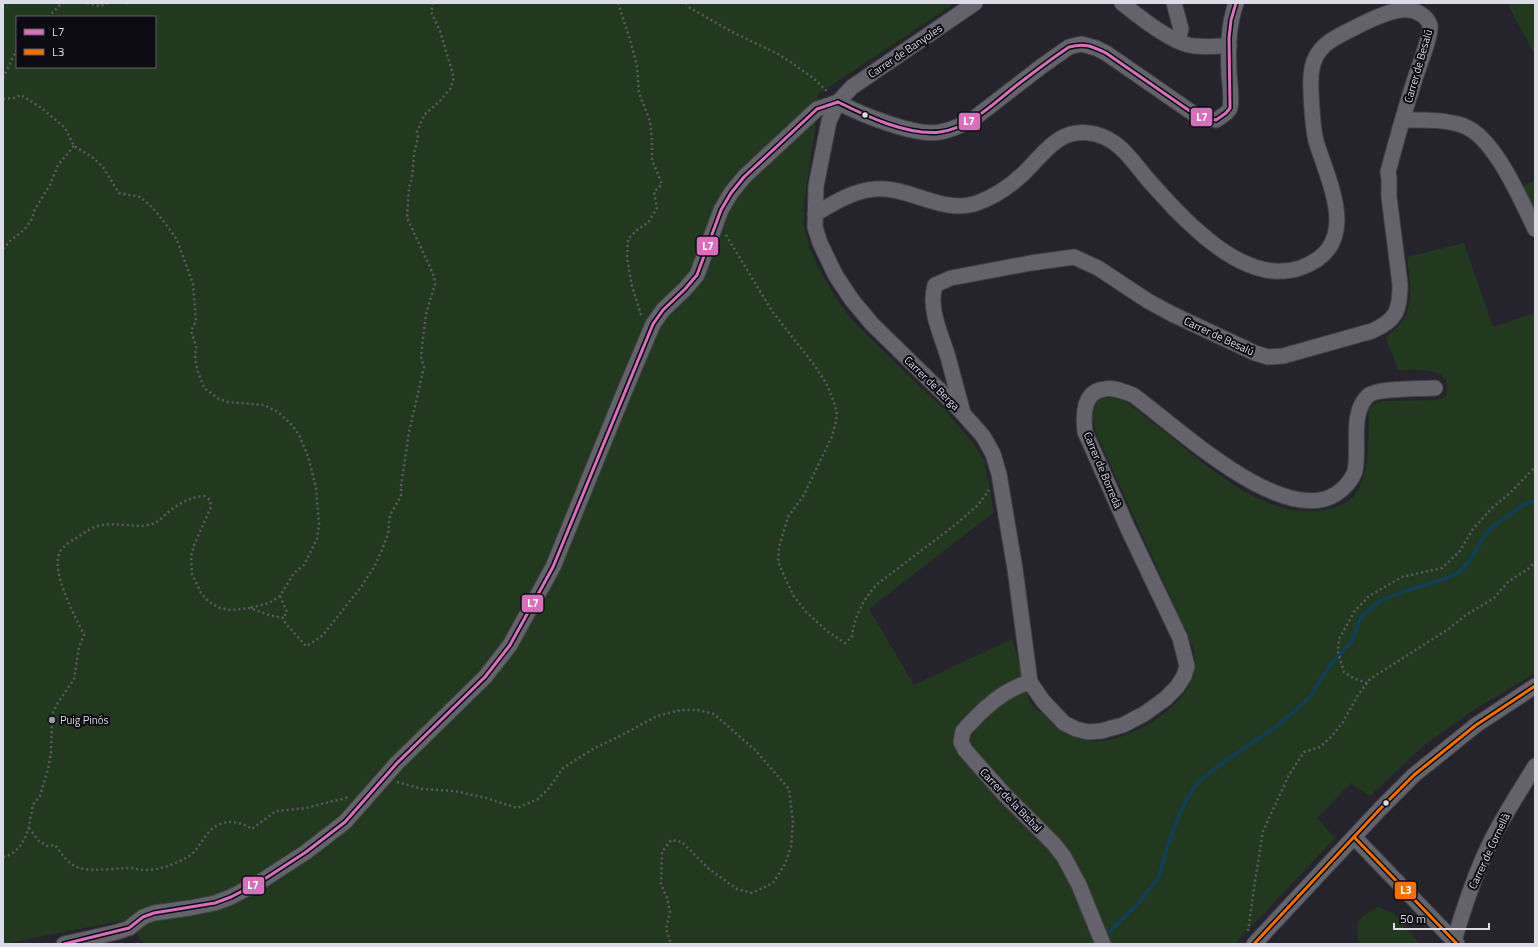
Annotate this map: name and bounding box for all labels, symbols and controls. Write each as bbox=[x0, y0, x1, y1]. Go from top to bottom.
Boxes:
legend bbox=[16, 16, 156, 68]
street label: Carrer de Banyoles bbox=[864, 20, 946, 82]
text: L7 bbox=[52, 22, 64, 41]
street label: Carrer de Besalú bbox=[1400, 27, 1436, 105]
text: L3 bbox=[52, 42, 64, 61]
line badge: L7 bbox=[1190, 107, 1213, 127]
text: L7 bbox=[1196, 109, 1208, 125]
unlabelled marker bbox=[860, 110, 870, 120]
line badge: L7 bbox=[958, 112, 981, 131]
text: L7 bbox=[963, 113, 975, 129]
line badge: L7 bbox=[696, 236, 719, 256]
text: L7 bbox=[702, 238, 714, 254]
street label: Carrer de Besalú bbox=[1181, 313, 1257, 359]
street label: Carrer de Berga bbox=[901, 352, 964, 414]
street label: Carrer de Borredà bbox=[1080, 429, 1126, 511]
line badge: L7 bbox=[521, 594, 544, 613]
text: L7 bbox=[527, 595, 539, 611]
place label: Puig Pinós bbox=[60, 712, 109, 728]
marker: Puig Pinós bbox=[47, 715, 57, 725]
street label: Carrer de la Bisbal bbox=[976, 765, 1046, 835]
unlabelled marker bbox=[1381, 798, 1391, 808]
street label: Carrer de Cornellà bbox=[1464, 810, 1514, 892]
line badge: L7 bbox=[242, 876, 265, 895]
text: L7 bbox=[247, 877, 259, 893]
line badge: L3 bbox=[1394, 881, 1417, 900]
text: L3 bbox=[1400, 882, 1412, 898]
scale bar bbox=[1394, 905, 1489, 931]
text: 50 m bbox=[1400, 909, 1426, 928]

